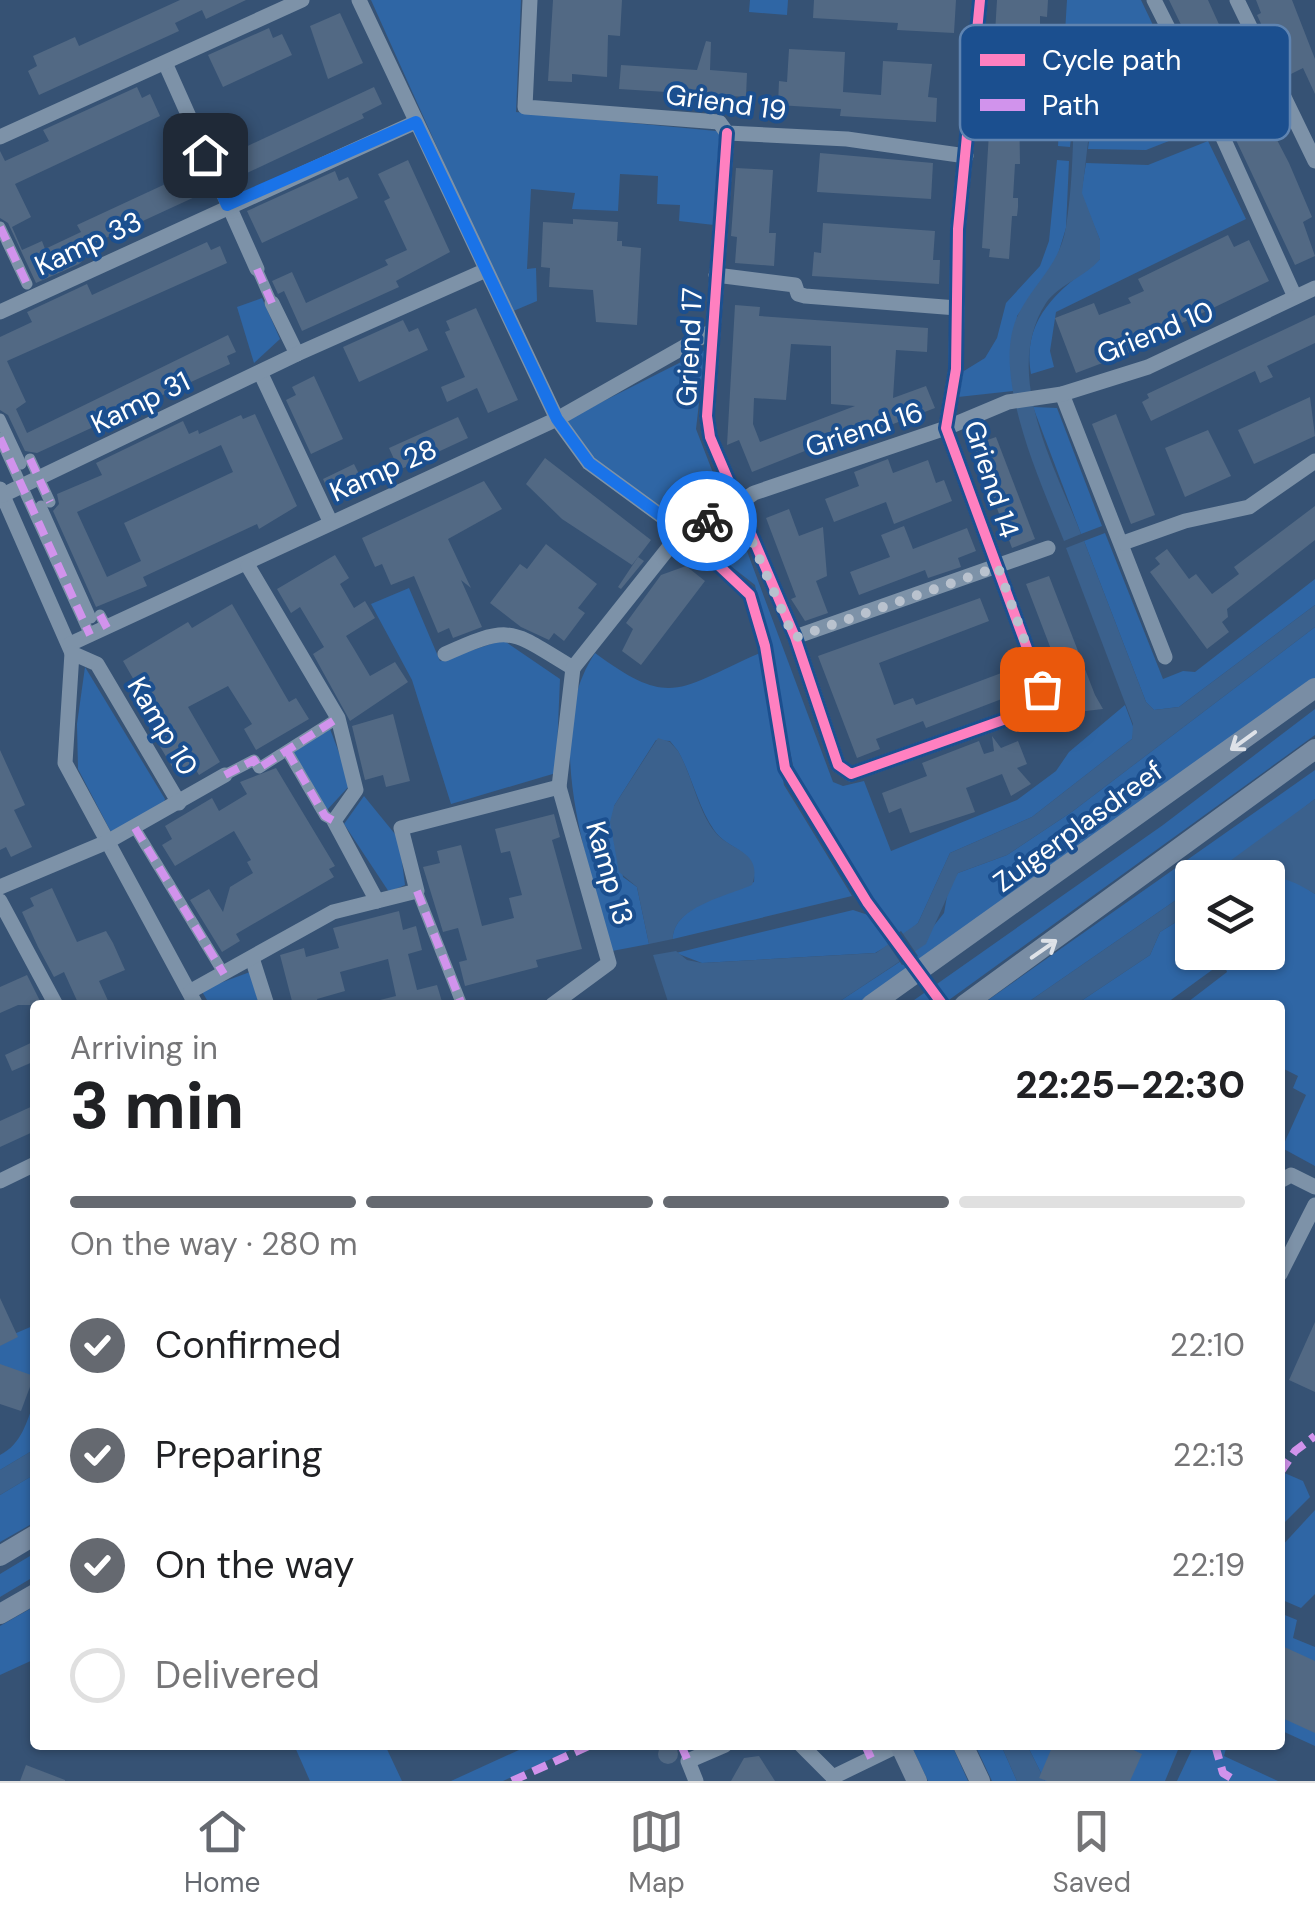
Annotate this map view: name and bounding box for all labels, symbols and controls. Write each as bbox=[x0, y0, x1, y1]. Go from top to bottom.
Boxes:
legend bbox=[960, 25, 1290, 140]
text: Cycle path bbox=[1042, 42, 1181, 79]
street label: Griend 19 bbox=[663, 76, 789, 129]
text: Path bbox=[1042, 87, 1100, 124]
pin bbox=[163, 113, 248, 198]
icon: home bbox=[178, 128, 233, 183]
street label: Kamp 33 bbox=[29, 203, 148, 284]
street label: Griend 17 bbox=[668, 287, 711, 407]
street label: Griend 10 bbox=[1091, 292, 1219, 373]
street label: Kamp 31 bbox=[85, 363, 196, 442]
street label: Griend 16 bbox=[801, 393, 928, 466]
street label: Griend 14 bbox=[955, 416, 1028, 542]
street label: Kamp 28 bbox=[324, 430, 443, 510]
courier bbox=[657, 471, 757, 571]
icon: bike bbox=[680, 494, 735, 549]
pin bbox=[1000, 647, 1085, 732]
icon: bag bbox=[1015, 662, 1070, 717]
street label: Kamp 10 bbox=[119, 670, 206, 782]
one-way arrow bbox=[1230, 730, 1257, 751]
street label: Zuigerplasdreef bbox=[986, 752, 1170, 900]
street label: Kamp 13 bbox=[577, 817, 642, 929]
map controls bbox=[1175, 860, 1285, 970]
button: layers bbox=[1175, 860, 1285, 970]
one-way arrow bbox=[1030, 939, 1057, 960]
text: Arriving in bbox=[70, 1027, 218, 1069]
text: 22:25–22:30 bbox=[1015, 1060, 1245, 1110]
text: 3 min bbox=[70, 1064, 244, 1148]
text: On the way · 280 m bbox=[70, 1223, 357, 1265]
icon: check bbox=[70, 1318, 125, 1373]
text: Confirmed bbox=[155, 1320, 341, 1370]
text: 22:10 bbox=[1170, 1324, 1245, 1366]
icon: check bbox=[70, 1428, 125, 1483]
text: Preparing bbox=[155, 1430, 323, 1480]
text: 22:13 bbox=[1173, 1434, 1245, 1476]
icon: check bbox=[70, 1538, 125, 1593]
text: On the way bbox=[155, 1540, 354, 1590]
text: 22:19 bbox=[1172, 1544, 1245, 1586]
text: Delivered bbox=[155, 1650, 320, 1700]
tab: Home bbox=[184, 1804, 260, 1901]
tab: Map bbox=[628, 1804, 685, 1901]
tab: Saved bbox=[1053, 1804, 1131, 1901]

